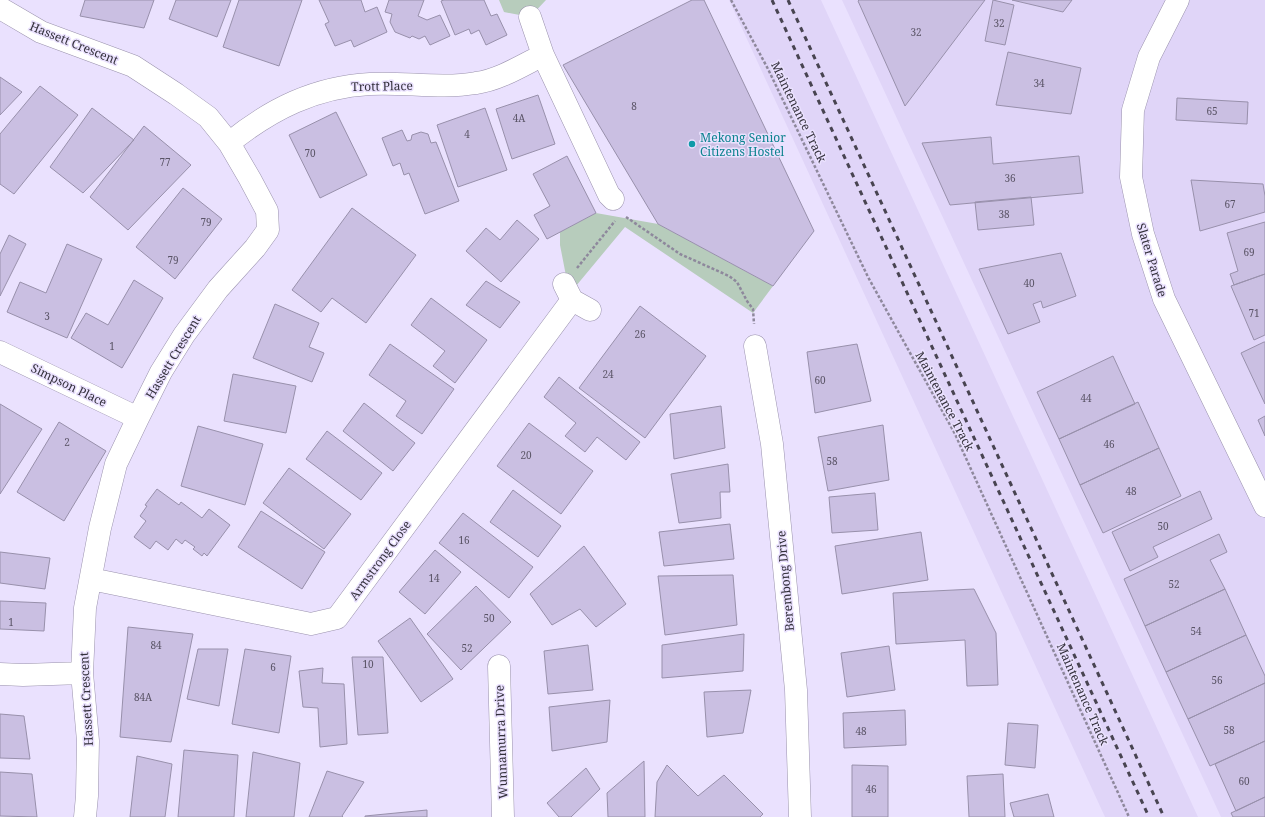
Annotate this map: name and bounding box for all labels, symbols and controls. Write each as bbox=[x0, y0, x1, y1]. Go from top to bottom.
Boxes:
house number: 32 bbox=[993, 16, 1005, 30]
street label: Hassett Crescent bbox=[27, 17, 121, 69]
house number: 32 bbox=[910, 25, 922, 39]
street label: Maintenance Track bbox=[767, 59, 831, 166]
house number: 34 bbox=[1033, 76, 1045, 90]
street label: Trott Place bbox=[351, 77, 413, 95]
house number: 8 bbox=[631, 99, 637, 113]
house number: 65 bbox=[1206, 104, 1218, 118]
house number: 4A bbox=[513, 111, 526, 125]
house number: 4 bbox=[464, 127, 470, 141]
place label: Mekong Senior Citizens Hostel bbox=[700, 129, 786, 160]
marker: Mekong Senior Citizens Hostel bbox=[687, 139, 697, 149]
house number: 70 bbox=[304, 146, 316, 160]
house number: 77 bbox=[159, 155, 171, 169]
house number: 36 bbox=[1004, 171, 1016, 185]
house number: 67 bbox=[1224, 197, 1236, 211]
house number: 38 bbox=[998, 207, 1010, 221]
house number: 79 bbox=[200, 215, 212, 229]
street label: Slater Parade bbox=[1133, 221, 1171, 299]
house number: 69 bbox=[1243, 245, 1255, 259]
house number: 79 bbox=[167, 253, 179, 267]
house number: 40 bbox=[1023, 276, 1035, 290]
house number: 71 bbox=[1248, 306, 1260, 320]
house number: 3 bbox=[44, 309, 50, 323]
street label: Hassett Crescent bbox=[141, 312, 205, 402]
house number: 26 bbox=[634, 327, 646, 341]
house number: 1 bbox=[109, 339, 115, 353]
street label: Maintenance Track bbox=[912, 348, 979, 455]
street label: Simpson Place bbox=[28, 359, 110, 411]
house number: 24 bbox=[602, 367, 614, 381]
house number: 60 bbox=[814, 373, 826, 387]
house number: 44 bbox=[1080, 391, 1092, 405]
house number: 2 bbox=[64, 435, 70, 449]
house number: 46 bbox=[1103, 437, 1115, 451]
house number: 20 bbox=[520, 448, 532, 462]
house number: 58 bbox=[826, 454, 838, 468]
house number: 48 bbox=[1125, 484, 1137, 498]
street label: Armstrong Close bbox=[345, 517, 415, 603]
house number: 50 bbox=[1157, 519, 1169, 533]
street label: Berembong Drive bbox=[772, 530, 798, 632]
house number: 16 bbox=[458, 533, 470, 547]
house number: 14 bbox=[428, 571, 440, 585]
house number: 52 bbox=[1168, 577, 1180, 591]
house number: 50 bbox=[483, 611, 495, 625]
house number: 1 bbox=[8, 615, 14, 629]
house number: 54 bbox=[1190, 624, 1202, 638]
house number: 84 bbox=[150, 638, 162, 652]
street label: Maintenance Track bbox=[1053, 640, 1114, 749]
house number: 52 bbox=[461, 641, 473, 655]
street label: Hassett Crescent bbox=[75, 652, 97, 746]
house number: 10 bbox=[362, 657, 374, 671]
house number: 6 bbox=[270, 660, 276, 674]
house number: 56 bbox=[1211, 673, 1223, 687]
street label: Wunnamurra Drive bbox=[491, 685, 511, 799]
house number: 84A bbox=[134, 690, 153, 704]
house number: 58 bbox=[1223, 723, 1235, 737]
house number: 48 bbox=[855, 724, 867, 738]
house number: 60 bbox=[1238, 774, 1250, 788]
house number: 46 bbox=[865, 782, 877, 796]

